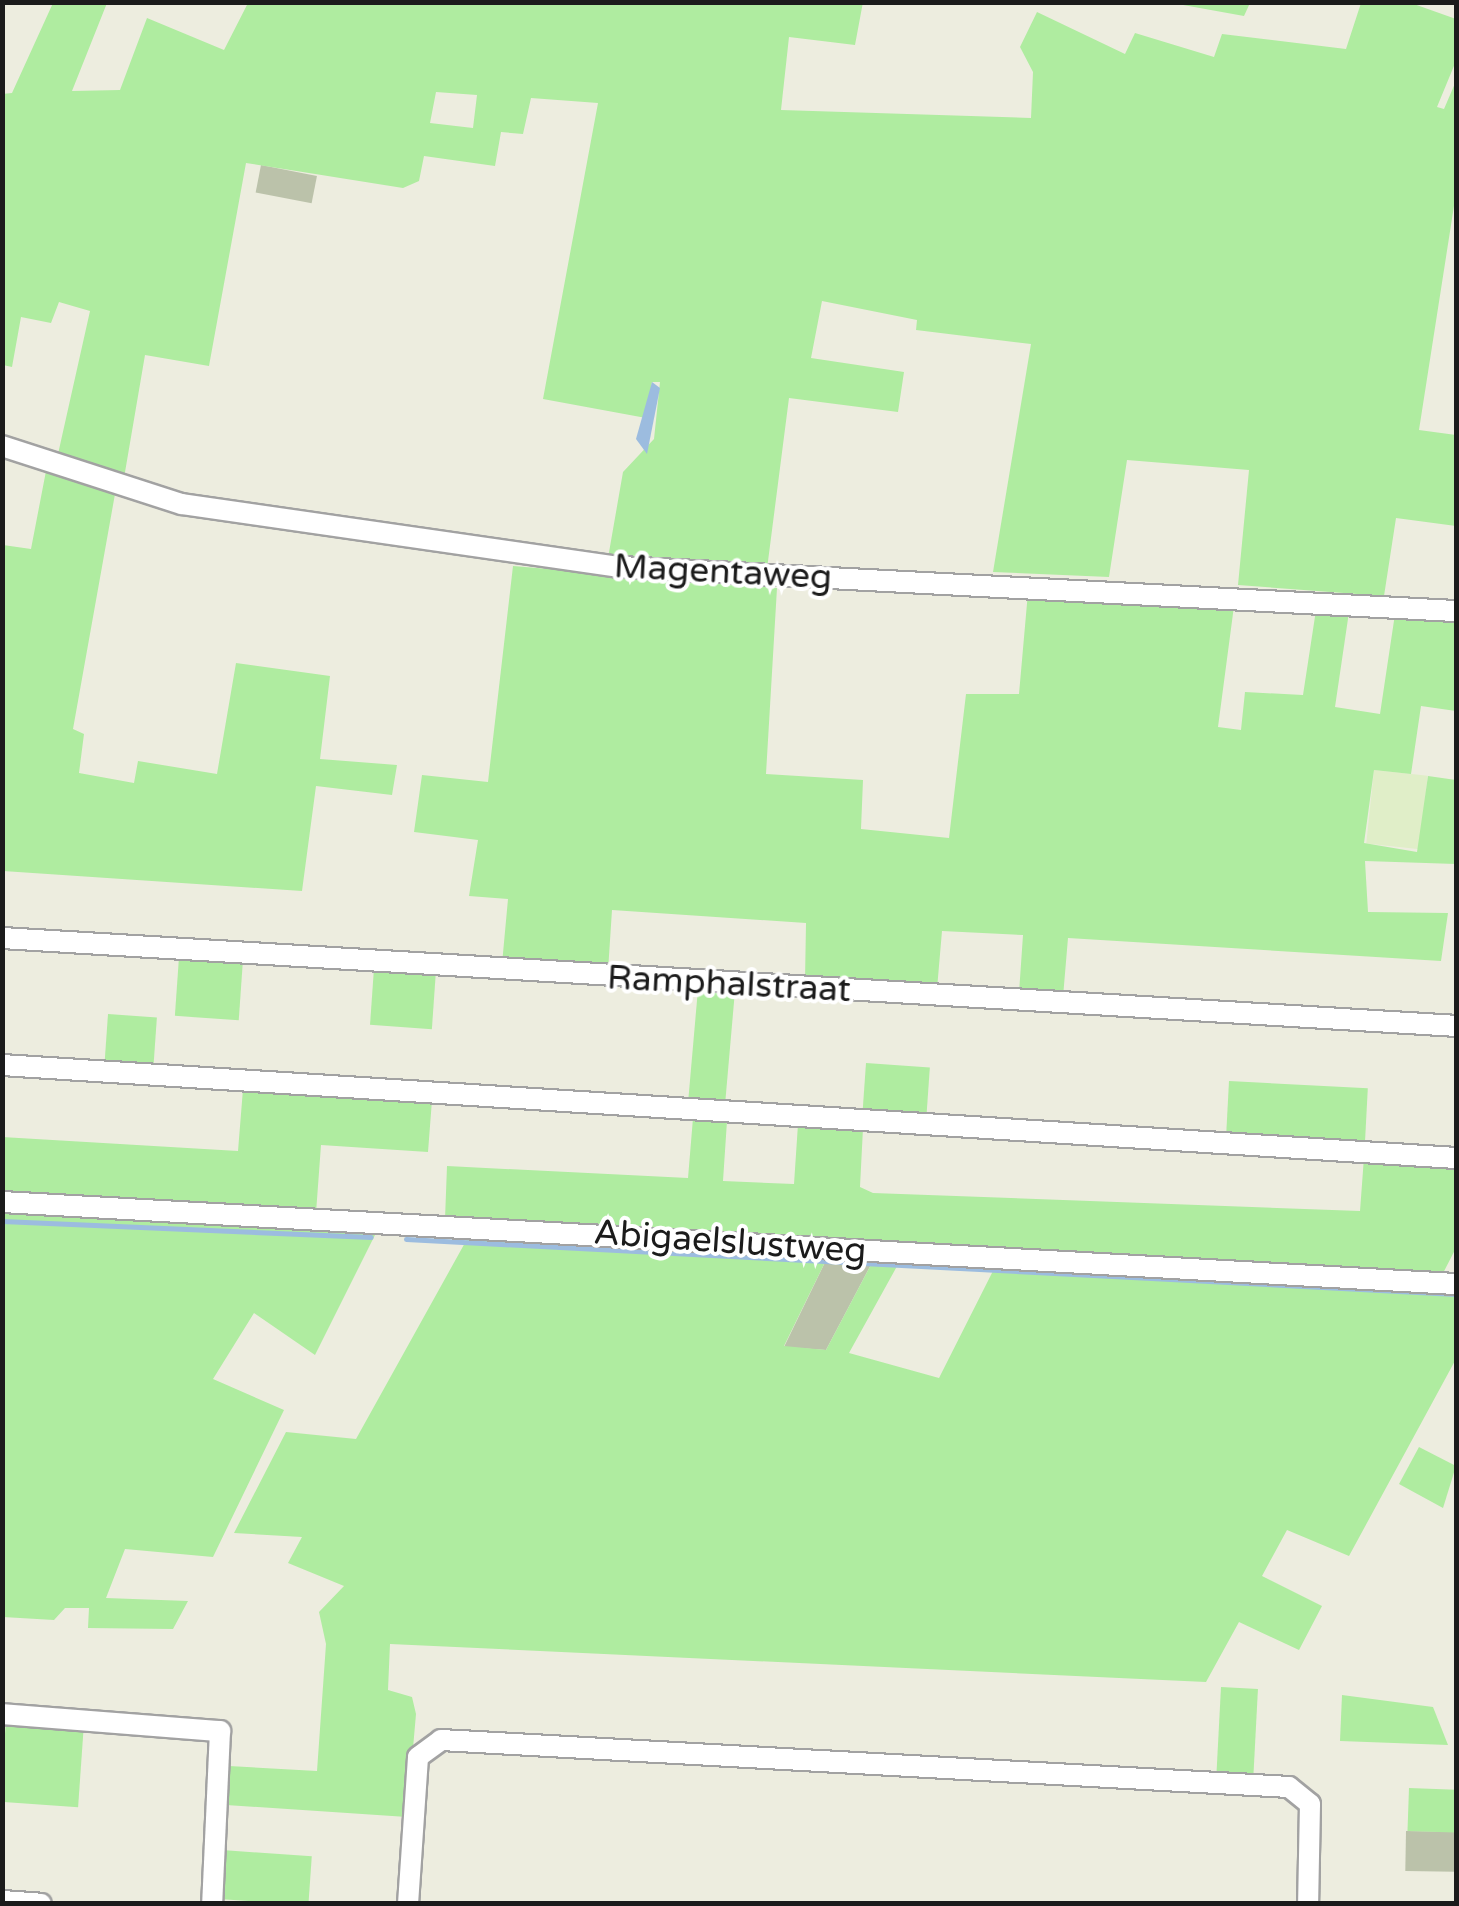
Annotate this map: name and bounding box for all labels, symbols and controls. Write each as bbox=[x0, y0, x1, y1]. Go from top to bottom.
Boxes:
street label: Magentaweg bbox=[613, 545, 833, 599]
street label: Ramphalstraat bbox=[606, 957, 852, 1011]
street label: Abigaelslustweg bbox=[592, 1212, 868, 1272]

